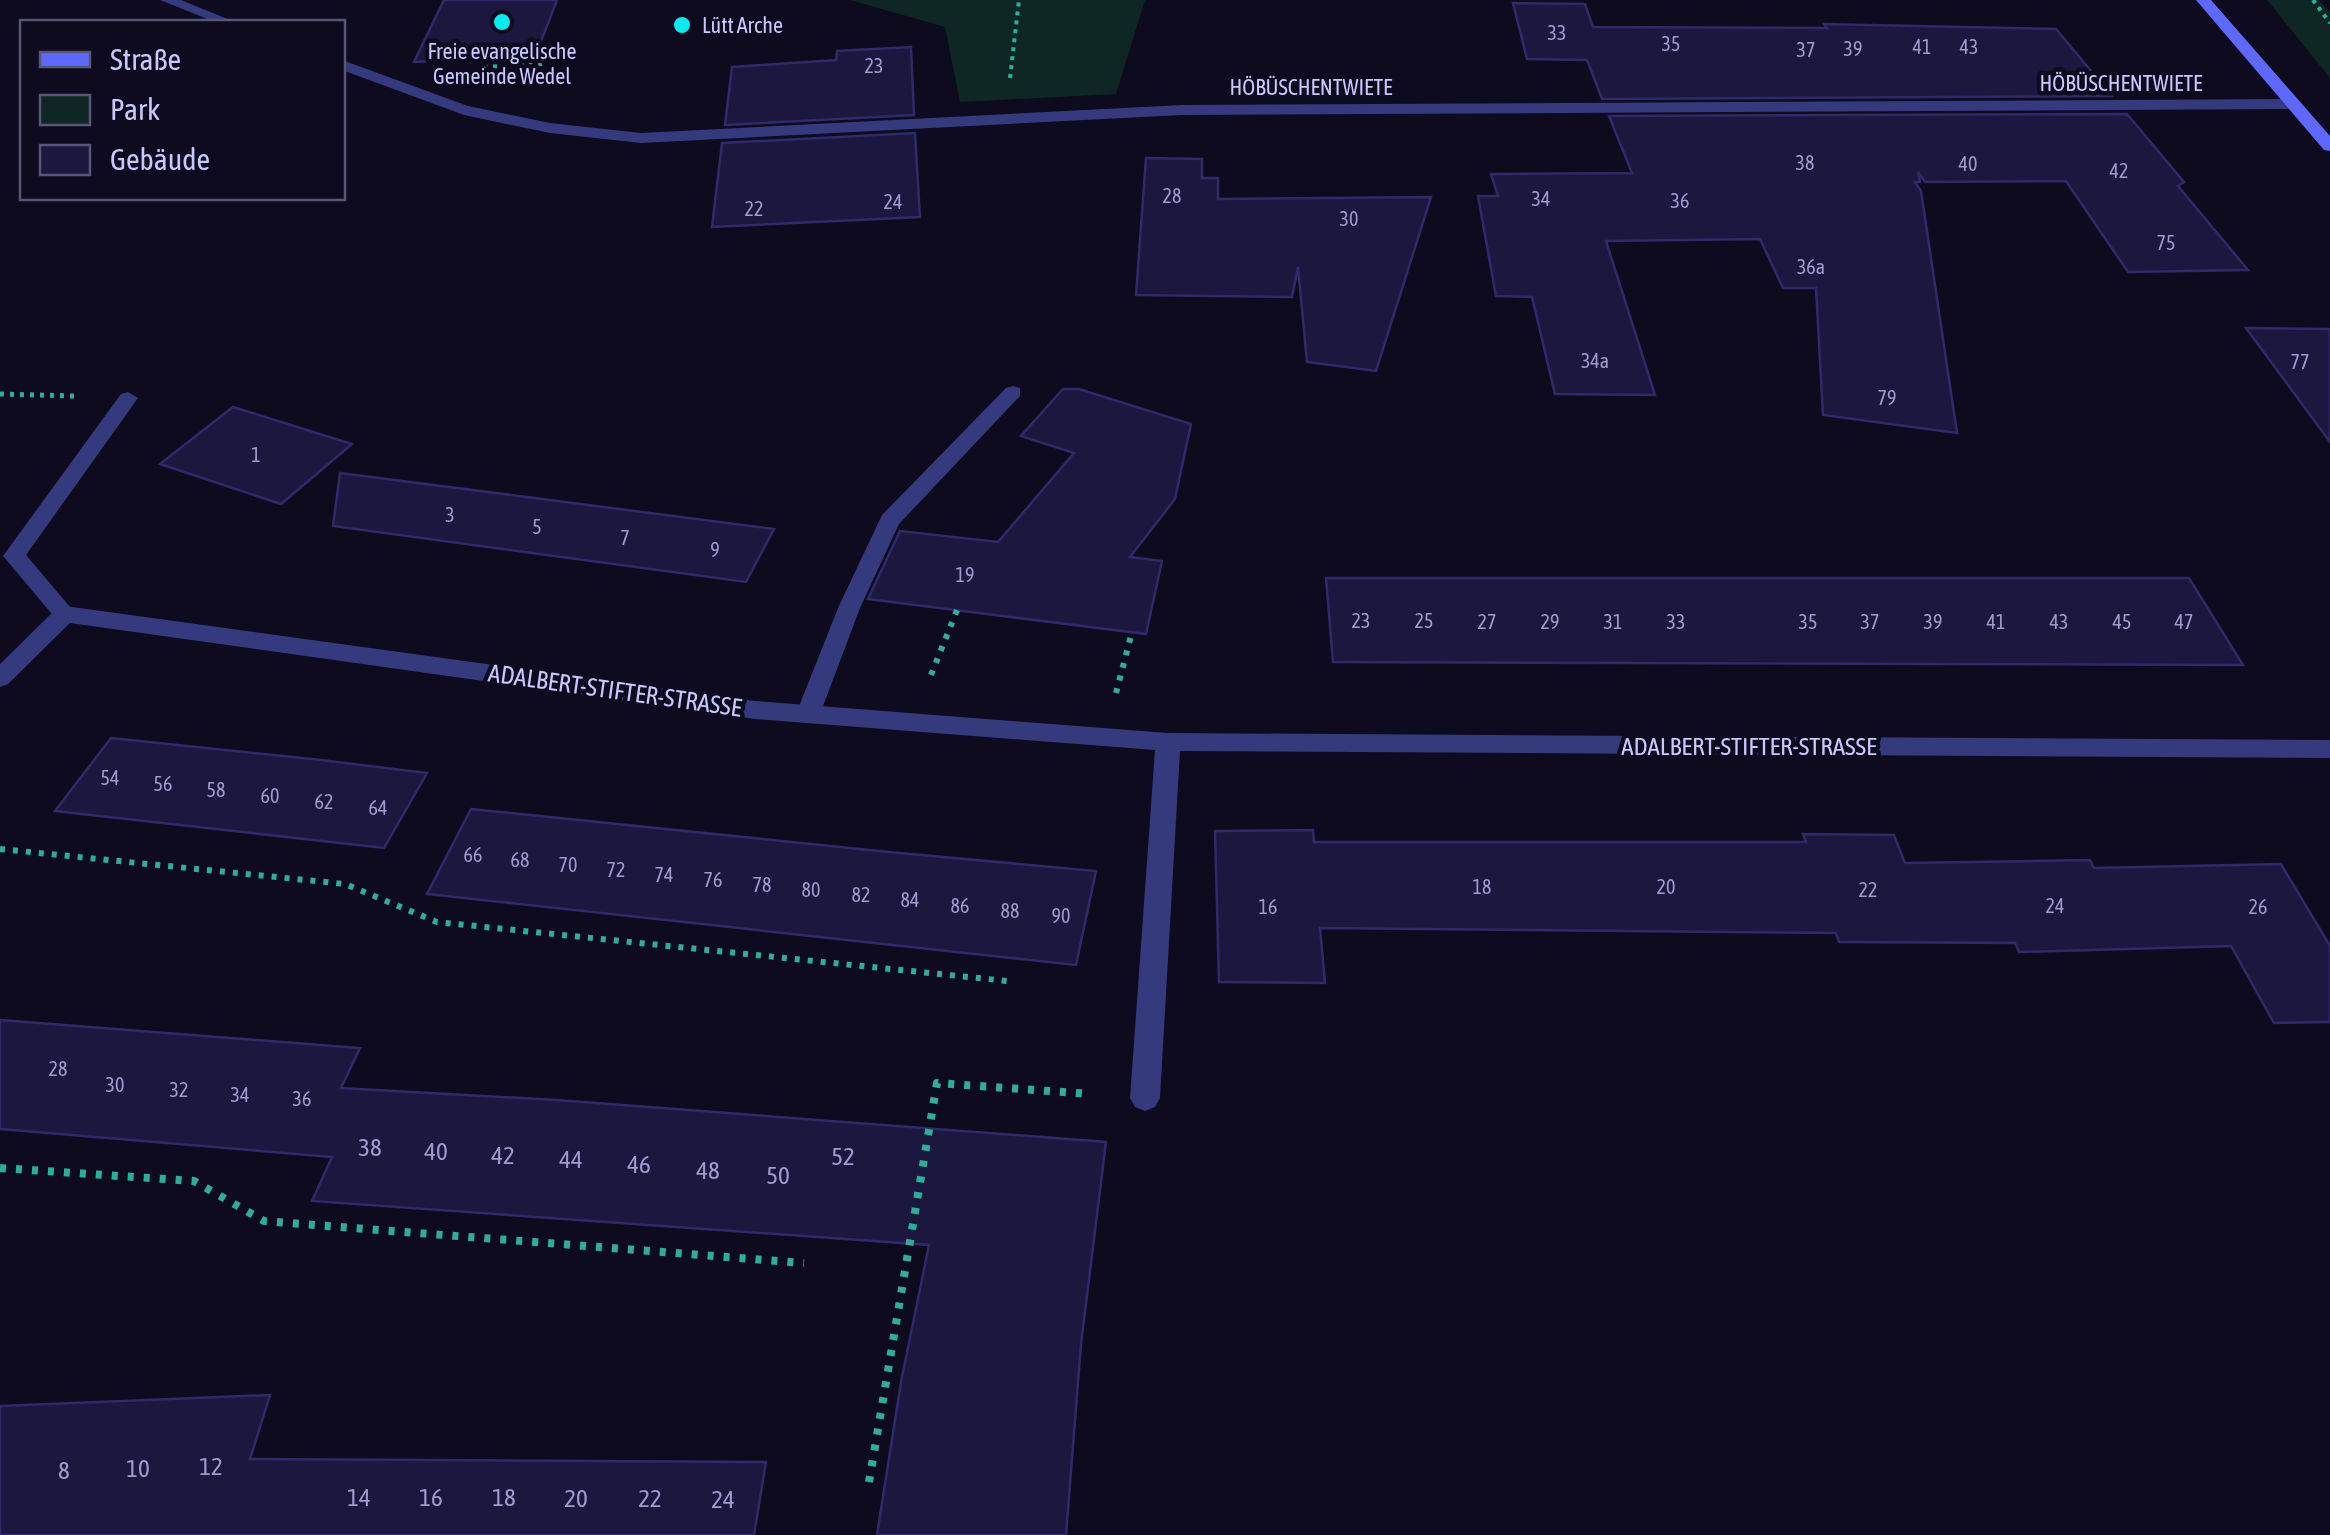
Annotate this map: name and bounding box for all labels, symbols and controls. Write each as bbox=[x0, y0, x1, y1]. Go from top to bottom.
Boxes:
marker: Freie evangelische Gemeinde Wedel bbox=[491, 11, 513, 33]
place label: Lütt Arche bbox=[702, 12, 783, 38]
marker: Lütt Arche bbox=[671, 14, 693, 36]
legend bbox=[20, 20, 345, 200]
house number: 33 bbox=[1548, 21, 1566, 44]
house number: 35 bbox=[1662, 32, 1680, 55]
house number: 41 bbox=[1913, 35, 1931, 58]
house number: 43 bbox=[1960, 35, 1978, 58]
house number: 39 bbox=[1844, 37, 1862, 60]
place label: Freie evangelische Gemeinde Wedel bbox=[428, 38, 576, 89]
house number: 37 bbox=[1797, 38, 1815, 61]
text: Straße bbox=[110, 42, 181, 76]
house number: 23 bbox=[865, 54, 883, 77]
street label: HÖBÜSCHENTWIETE bbox=[2040, 70, 2203, 96]
street label: HÖBÜSCHENTWIETE bbox=[1230, 74, 1393, 100]
text: Park bbox=[110, 92, 160, 126]
text: Gebäude bbox=[110, 142, 210, 176]
house number: 38 bbox=[1796, 151, 1814, 174]
house number: 40 bbox=[1959, 152, 1977, 175]
house number: 42 bbox=[2110, 159, 2128, 182]
house number: 28 bbox=[1163, 184, 1181, 207]
house number: 34 bbox=[1532, 187, 1550, 210]
house number: 36 bbox=[1671, 189, 1689, 212]
house number: 24 bbox=[884, 190, 902, 213]
house number: 22 bbox=[745, 197, 763, 220]
house number: 30 bbox=[1340, 207, 1358, 230]
house number: 75 bbox=[2157, 231, 2175, 254]
house number: 36a bbox=[1797, 255, 1825, 278]
house number: 34a bbox=[1581, 349, 1609, 372]
house number: 77 bbox=[2291, 350, 2309, 373]
house number: 79 bbox=[1878, 386, 1896, 409]
house number: 1 bbox=[251, 443, 261, 466]
house number: 3 bbox=[445, 503, 455, 526]
house number: 5 bbox=[532, 515, 542, 538]
house number: 7 bbox=[620, 526, 630, 549]
house number: 9 bbox=[710, 538, 720, 561]
house number: 19 bbox=[956, 563, 974, 586]
house number: 23 bbox=[1352, 609, 1370, 632]
house number: 25 bbox=[1415, 609, 1433, 632]
house number: 27 bbox=[1478, 610, 1496, 633]
house number: 29 bbox=[1541, 610, 1559, 633]
house number: 31 bbox=[1604, 610, 1622, 633]
house number: 33 bbox=[1667, 610, 1685, 633]
house number: 35 bbox=[1799, 610, 1817, 633]
house number: 37 bbox=[1861, 610, 1879, 633]
house number: 39 bbox=[1924, 610, 1942, 633]
house number: 41 bbox=[1987, 610, 2005, 633]
house number: 43 bbox=[2050, 610, 2068, 633]
house number: 45 bbox=[2113, 610, 2131, 633]
house number: 47 bbox=[2175, 610, 2193, 633]
street label: ADALBERT-STIFTER-STRASSE bbox=[487, 658, 744, 722]
street label: ADALBERT-STIFTER-STRASSE bbox=[1621, 732, 1877, 760]
house number: 54 bbox=[101, 766, 119, 789]
house number: 56 bbox=[154, 772, 172, 795]
house number: 58 bbox=[207, 778, 225, 801]
house number: 60 bbox=[261, 784, 279, 807]
house number: 62 bbox=[315, 790, 333, 813]
house number: 64 bbox=[369, 796, 387, 819]
house number: 66 bbox=[464, 843, 482, 866]
house number: 68 bbox=[511, 848, 529, 871]
house number: 70 bbox=[559, 853, 577, 876]
house number: 72 bbox=[607, 858, 625, 881]
house number: 74 bbox=[655, 863, 673, 886]
house number: 76 bbox=[704, 868, 722, 891]
house number: 78 bbox=[753, 873, 771, 896]
house number: 18 bbox=[1473, 875, 1491, 898]
house number: 20 bbox=[1657, 875, 1675, 898]
house number: 80 bbox=[802, 878, 820, 901]
house number: 22 bbox=[1859, 878, 1877, 901]
house number: 82 bbox=[852, 883, 870, 906]
house number: 84 bbox=[901, 888, 919, 911]
house number: 86 bbox=[951, 894, 969, 917]
house number: 24 bbox=[2046, 894, 2064, 917]
house number: 16 bbox=[1259, 895, 1277, 918]
house number: 26 bbox=[2249, 895, 2267, 918]
house number: 88 bbox=[1001, 899, 1019, 922]
house number: 90 bbox=[1052, 904, 1070, 927]
house number: 28 bbox=[49, 1057, 67, 1080]
house number: 30 bbox=[106, 1073, 124, 1096]
house number: 32 bbox=[170, 1078, 188, 1101]
house number: 34 bbox=[231, 1083, 249, 1106]
house number: 36 bbox=[293, 1087, 311, 1110]
house number: 38 bbox=[358, 1133, 382, 1161]
house number: 40 bbox=[424, 1137, 448, 1165]
house number: 42 bbox=[491, 1141, 515, 1169]
house number: 52 bbox=[831, 1142, 855, 1170]
house number: 44 bbox=[559, 1145, 583, 1173]
house number: 46 bbox=[627, 1150, 651, 1178]
house number: 48 bbox=[696, 1156, 720, 1184]
house number: 50 bbox=[766, 1161, 790, 1189]
house number: 12 bbox=[199, 1452, 223, 1480]
house number: 10 bbox=[126, 1454, 150, 1482]
house number: 8 bbox=[58, 1456, 70, 1484]
house number: 14 bbox=[347, 1483, 371, 1511]
house number: 16 bbox=[419, 1483, 443, 1511]
house number: 18 bbox=[492, 1483, 516, 1511]
house number: 20 bbox=[564, 1484, 588, 1512]
house number: 22 bbox=[638, 1484, 662, 1512]
house number: 24 bbox=[711, 1485, 735, 1513]

